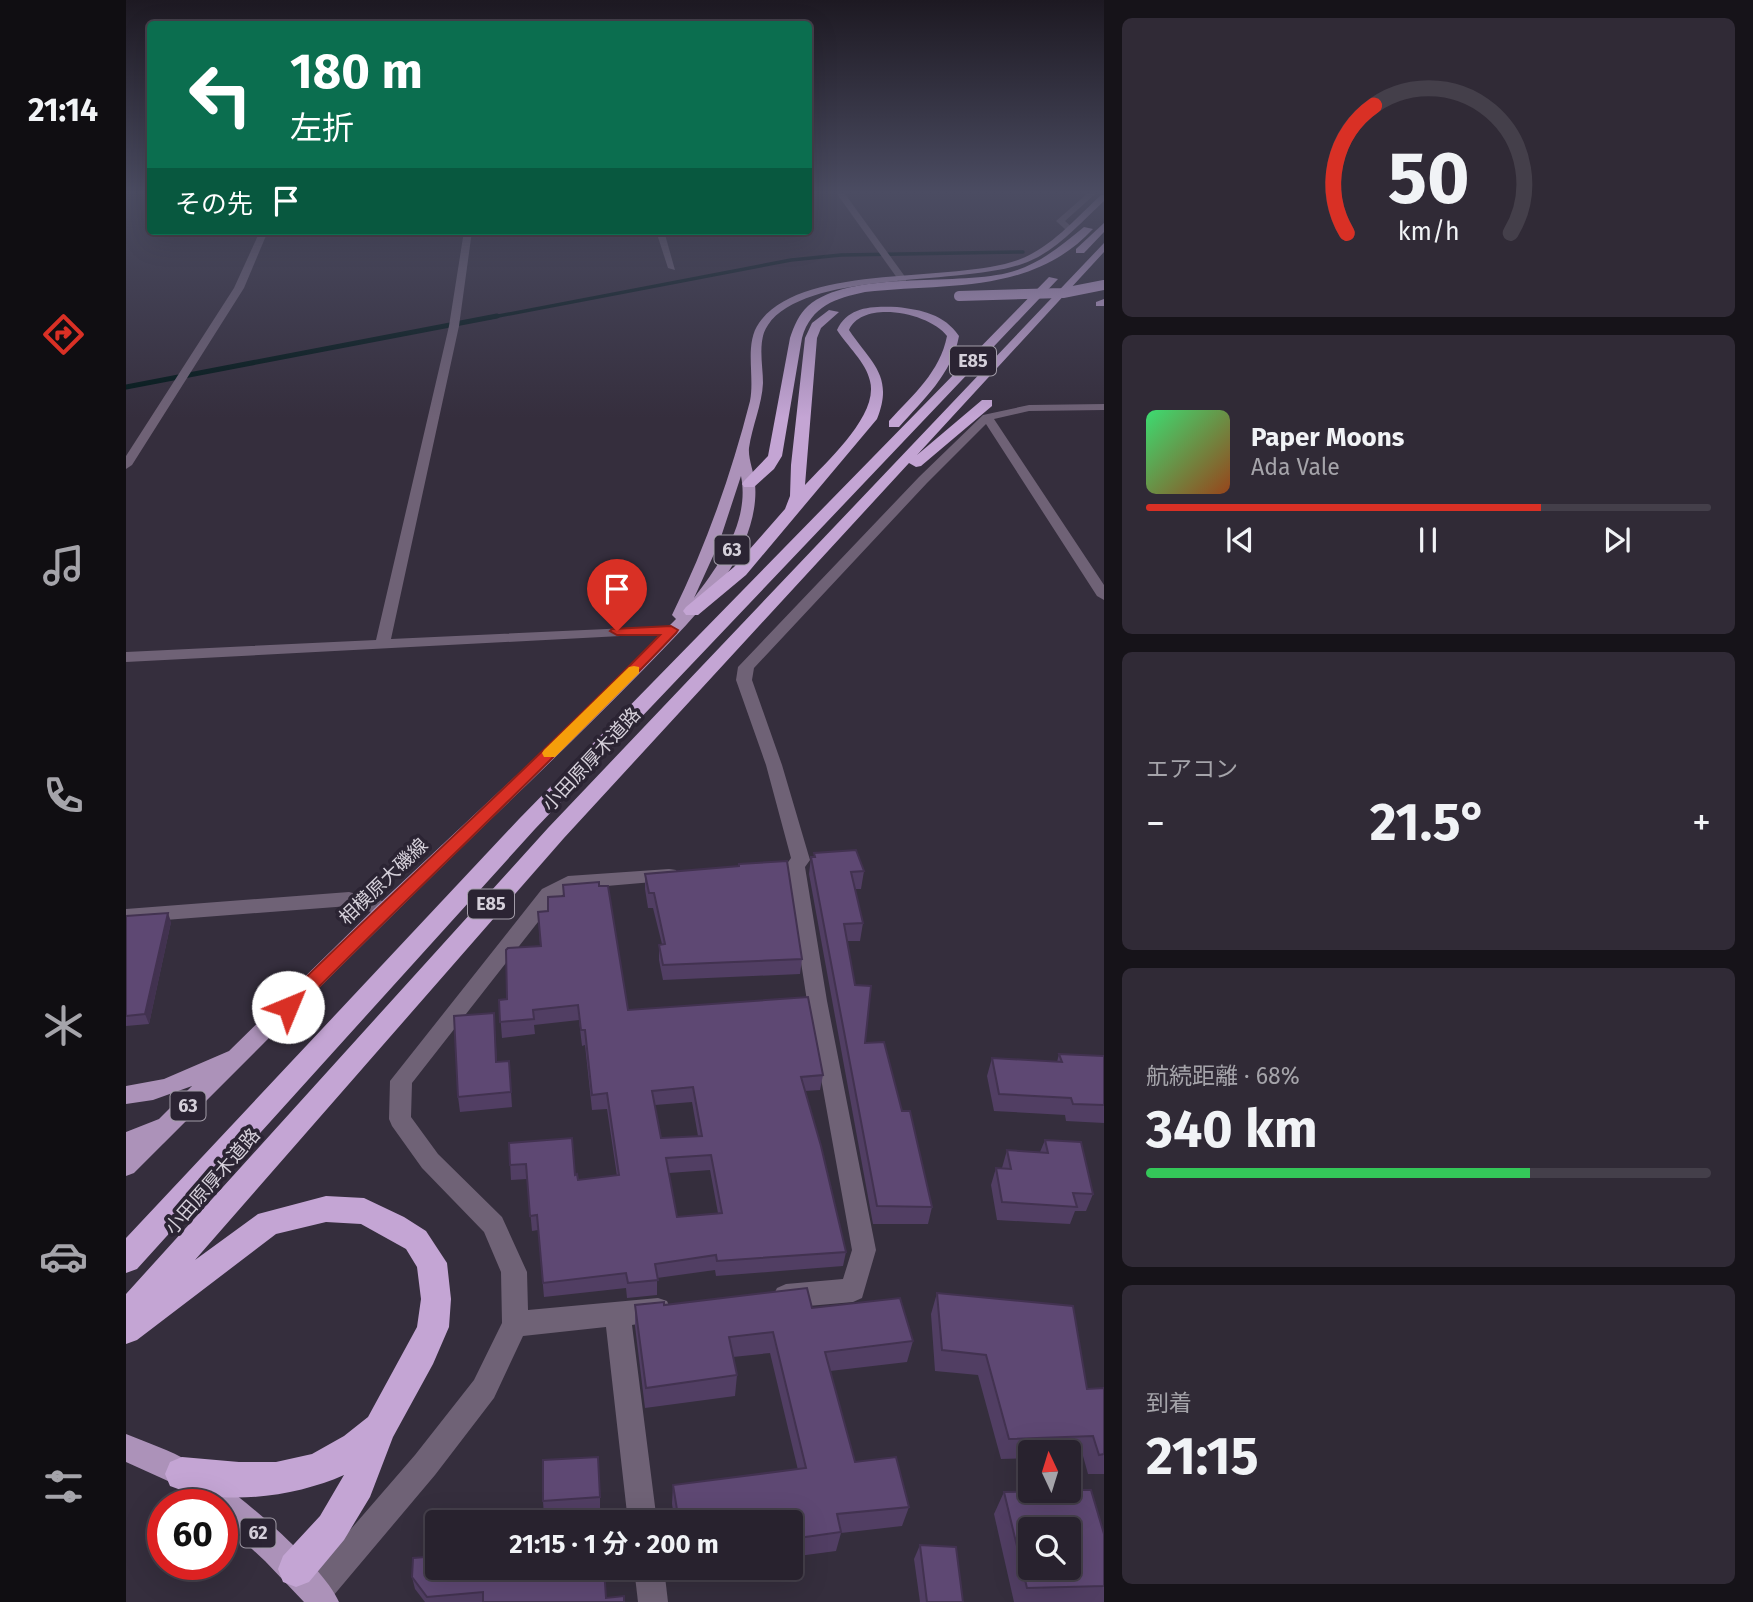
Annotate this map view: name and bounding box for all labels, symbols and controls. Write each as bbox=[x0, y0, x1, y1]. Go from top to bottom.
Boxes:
text: 180 m bbox=[290, 42, 423, 101]
icon: left bbox=[175, 49, 266, 140]
text: 21:14 bbox=[28, 91, 98, 129]
text: 左折 bbox=[290, 109, 354, 147]
text: 50 bbox=[1388, 136, 1469, 223]
icon: arrive bbox=[267, 182, 305, 220]
text: その先 bbox=[175, 189, 253, 220]
text: km/h bbox=[1398, 217, 1459, 247]
icon: directions bbox=[39, 310, 88, 359]
road number: E85 bbox=[950, 346, 996, 376]
text: Paper Moons bbox=[1251, 422, 1404, 453]
text: Ada Vale bbox=[1251, 453, 1340, 481]
icon: previous bbox=[1221, 521, 1259, 559]
icon: pause bbox=[1409, 521, 1447, 559]
icon: next bbox=[1598, 521, 1636, 559]
road number: 63 bbox=[714, 536, 750, 564]
icon: music bbox=[39, 541, 88, 590]
pin bbox=[587, 559, 647, 631]
icon: arrive bbox=[598, 570, 636, 608]
street label: 小田原厚木道路 bbox=[538, 703, 645, 816]
text: エアコン bbox=[1146, 755, 1238, 783]
icon: phone bbox=[39, 771, 88, 820]
text: 21.5° bbox=[1370, 791, 1487, 854]
text: − bbox=[1146, 800, 1165, 846]
text: + bbox=[1692, 800, 1711, 846]
street label: 相模原大磯線 bbox=[334, 833, 432, 929]
road number: E85 bbox=[468, 890, 514, 918]
position arrow bbox=[251, 970, 325, 1044]
icon: climate bbox=[39, 1001, 88, 1050]
text: 航続距離 · 68% bbox=[1146, 1062, 1300, 1090]
road number: 63 bbox=[170, 1092, 206, 1120]
text: 340 km bbox=[1146, 1098, 1318, 1161]
street label: 小田原厚木道路 bbox=[160, 1124, 265, 1239]
icon: car bbox=[39, 1232, 88, 1281]
text: 到着 bbox=[1146, 1389, 1192, 1417]
text: 21:15 bbox=[1146, 1425, 1259, 1488]
north arrow bbox=[1018, 1440, 1082, 1503]
map controls bbox=[1018, 1440, 1081, 1580]
icon: filters bbox=[39, 1462, 88, 1511]
speed limit sign: 60 bbox=[147, 1489, 238, 1580]
button: search bbox=[1018, 1517, 1081, 1580]
road number: 62 bbox=[240, 1518, 276, 1548]
text: 21:15 · 1 分 · 200 m bbox=[509, 1529, 719, 1560]

